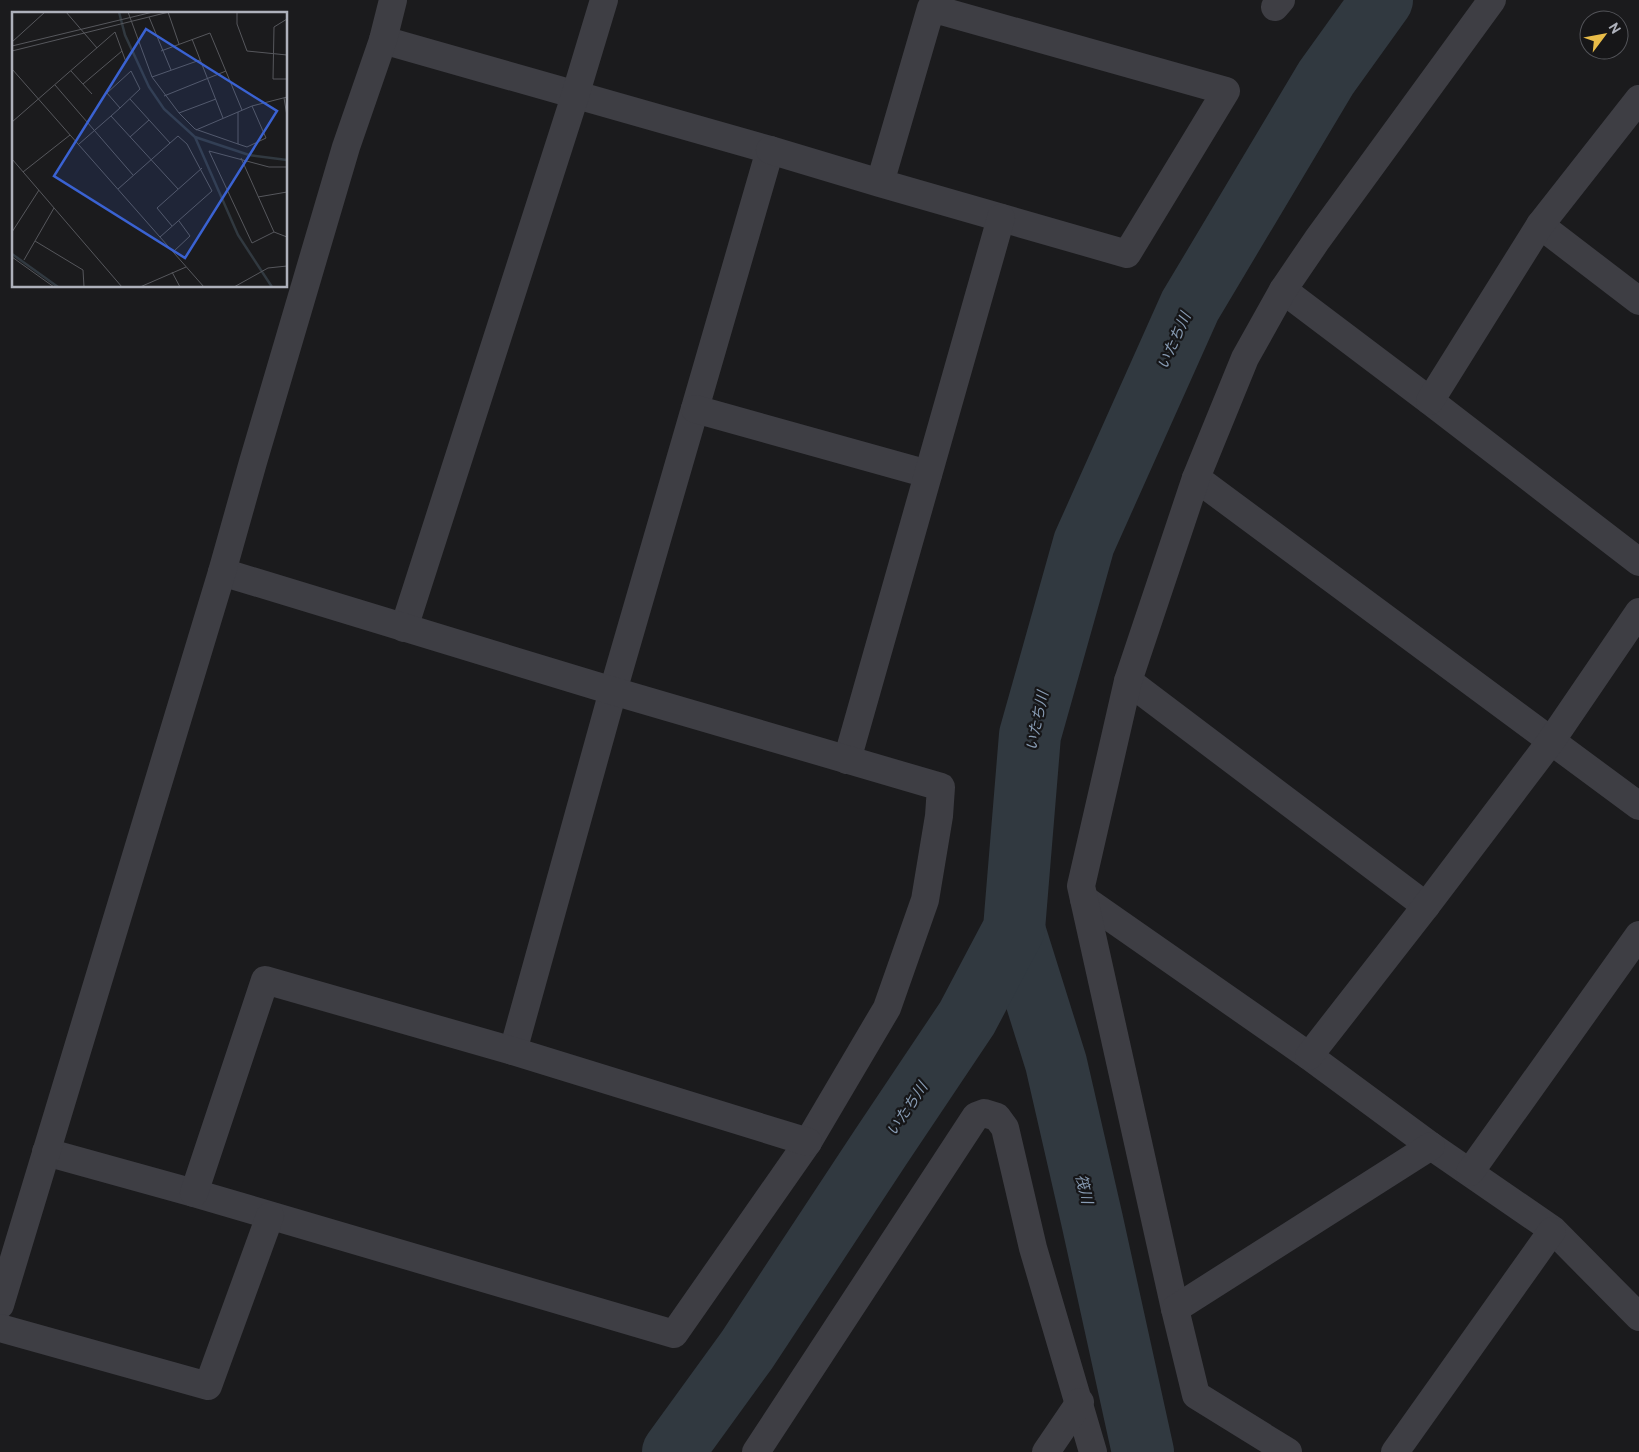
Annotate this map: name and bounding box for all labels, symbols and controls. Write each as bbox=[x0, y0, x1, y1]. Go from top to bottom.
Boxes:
north arrow bbox=[1579, 10, 1629, 60]
inset map bbox=[12, 12, 288, 288]
text: N bbox=[1604, 20, 1624, 38]
water label: いたち川 bbox=[1154, 309, 1197, 373]
water label: いたち川 bbox=[1023, 688, 1054, 753]
water label: いたち川 bbox=[884, 1078, 934, 1140]
water label: 筏川 bbox=[1070, 1173, 1096, 1208]

